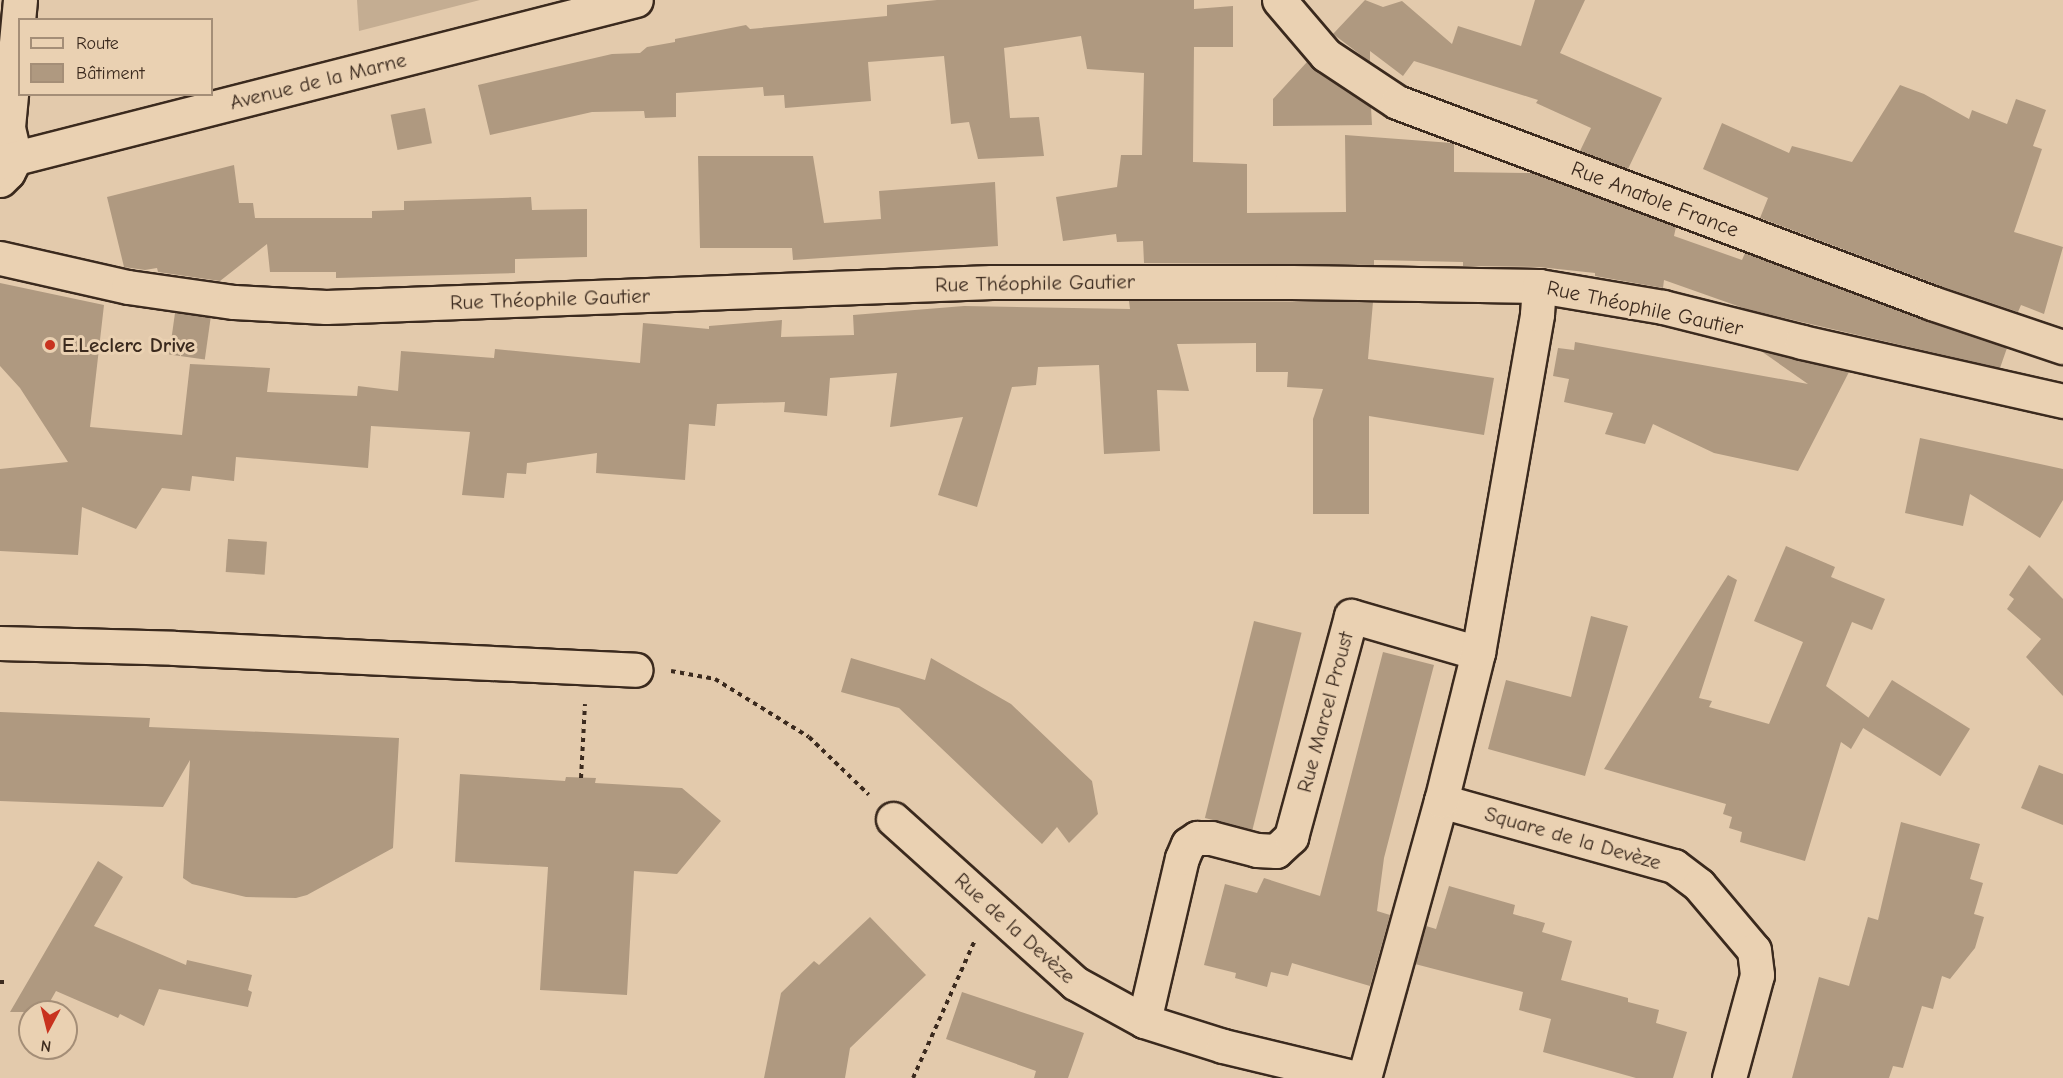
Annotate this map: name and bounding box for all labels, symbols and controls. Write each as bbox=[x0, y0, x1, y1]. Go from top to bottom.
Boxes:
legend bbox=[18, 18, 213, 96]
text: Route bbox=[76, 33, 119, 54]
street label: Avenue de la Marne bbox=[227, 47, 409, 115]
text: Bâtiment bbox=[76, 63, 145, 84]
street label: Rue Anatole France bbox=[1568, 155, 1742, 243]
street label: Rue Théophile Gautier bbox=[935, 269, 1135, 297]
street label: Rue Théophile Gautier bbox=[1544, 275, 1746, 341]
street label: Rue Théophile Gautier bbox=[450, 283, 650, 315]
place label: E.Leclerc Drive bbox=[62, 332, 195, 358]
marker: E.Leclerc Drive bbox=[43, 338, 57, 352]
street label: Rue Marcel Proust bbox=[1291, 629, 1359, 795]
street label: Square de la Devèze bbox=[1482, 801, 1664, 875]
street label: Rue de la Devèze bbox=[949, 867, 1081, 989]
north arrow bbox=[18, 1000, 78, 1060]
text: N bbox=[40, 1036, 52, 1055]

